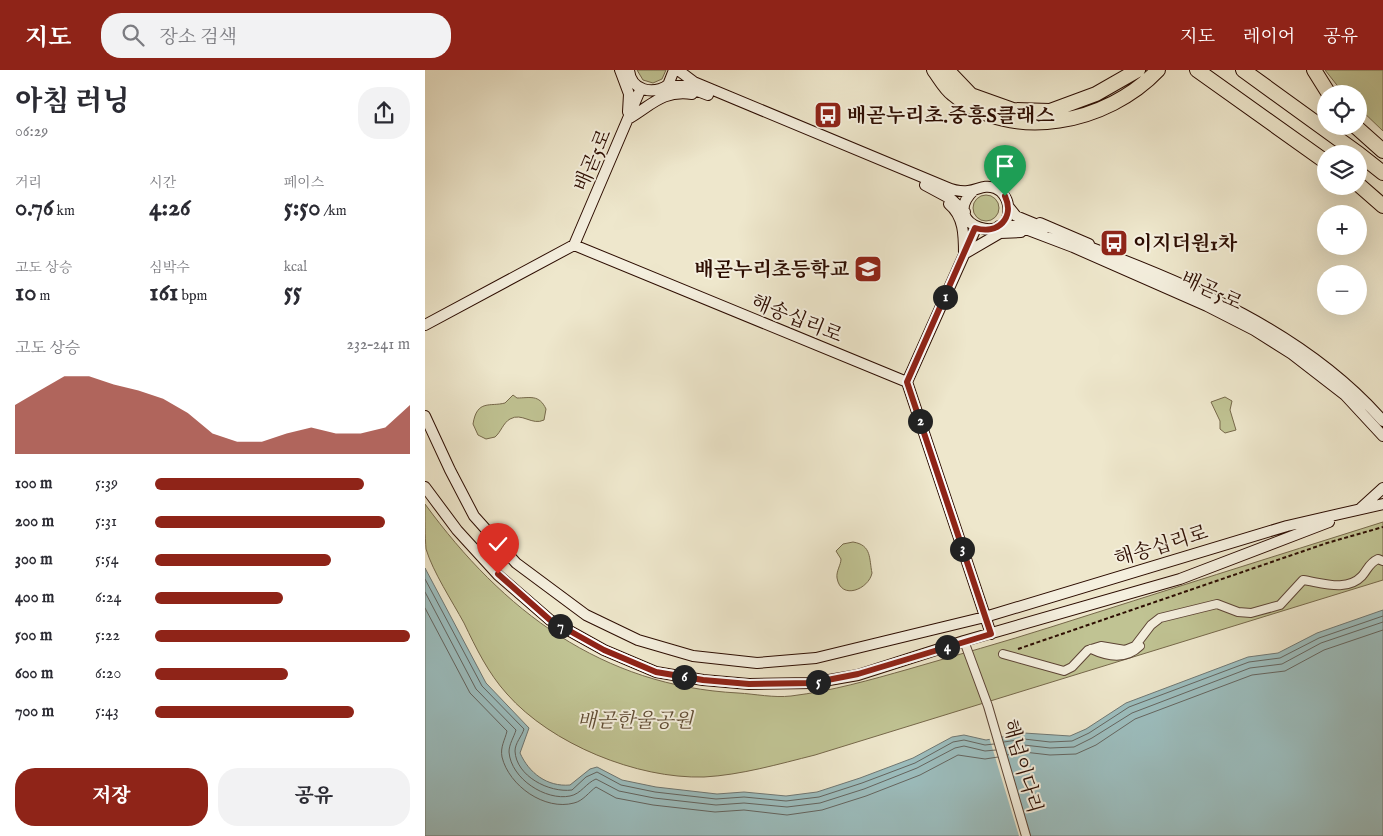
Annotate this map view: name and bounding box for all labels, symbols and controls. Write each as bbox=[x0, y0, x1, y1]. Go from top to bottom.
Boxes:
search box bbox=[101, 13, 451, 58]
icon: search bbox=[119, 21, 147, 49]
text: 지도 bbox=[25, 23, 71, 54]
text: 장소 검색 bbox=[159, 26, 237, 50]
text: 지도 bbox=[1180, 26, 1215, 49]
text: 레이어 bbox=[1243, 26, 1295, 49]
text: 공유 bbox=[1323, 26, 1358, 49]
text: 아침 러닝 bbox=[15, 85, 129, 120]
map controls bbox=[1317, 85, 1367, 315]
button: locate bbox=[1317, 85, 1367, 135]
button: share bbox=[358, 87, 410, 139]
bus stop icon: 배곧누리초.중흥S클래스 bbox=[813, 100, 843, 130]
place label: 배곧누리초.중흥S클래스 bbox=[847, 104, 1055, 129]
text: 06:29 bbox=[15, 122, 48, 142]
street label: 배곧5로 bbox=[569, 126, 618, 195]
pin bbox=[984, 145, 1026, 196]
button: layers bbox=[1317, 145, 1367, 195]
icon: arrive bbox=[991, 152, 1019, 180]
text: 거리 bbox=[15, 174, 42, 192]
text: 시간 bbox=[149, 174, 176, 192]
text: 페이스 bbox=[284, 174, 324, 192]
text: 0.76 bbox=[15, 192, 54, 224]
text: 4:26 bbox=[149, 192, 190, 224]
text: 5:50 bbox=[284, 192, 321, 224]
text: km bbox=[54, 202, 75, 220]
text: /km bbox=[321, 202, 347, 220]
button: + bbox=[1317, 205, 1367, 255]
bus stop icon: 이지더원1차 bbox=[1099, 228, 1129, 258]
place label: 이지더원1차 bbox=[1133, 232, 1238, 257]
school or university icon: 배곧누리초등학교 bbox=[853, 254, 883, 284]
text: kcal bbox=[284, 258, 307, 276]
place label: 배곧누리초등학교 bbox=[694, 258, 850, 283]
text: 고도 상승 bbox=[15, 259, 72, 277]
text: 심박수 bbox=[149, 259, 190, 277]
button: − bbox=[1317, 265, 1367, 315]
street label: 배곧5로 bbox=[1177, 266, 1246, 316]
text: 55 bbox=[284, 276, 302, 308]
text: 10 bbox=[15, 277, 36, 309]
text: 161 bbox=[149, 277, 178, 309]
pin: 1 bbox=[933, 284, 957, 310]
text: m bbox=[36, 287, 50, 305]
text: bpm bbox=[178, 287, 207, 305]
text: 1 bbox=[943, 288, 948, 306]
street label: 해송십리로 bbox=[747, 290, 846, 349]
text: 232–241 m bbox=[347, 335, 410, 355]
text: 고도 상승 bbox=[15, 339, 80, 359]
pin: 2 bbox=[907, 408, 933, 434]
text: 2 bbox=[917, 412, 924, 430]
text: 100 m bbox=[15, 474, 52, 494]
text: 5:39 bbox=[95, 474, 118, 494]
text: 200 m bbox=[15, 512, 54, 532]
text: 5:31 bbox=[95, 512, 117, 532]
street label: 해송십리로 bbox=[1112, 520, 1211, 573]
pin bbox=[477, 523, 519, 574]
icon: check bbox=[484, 530, 512, 558]
pin: 3 bbox=[949, 536, 975, 562]
text: 3 bbox=[960, 540, 965, 558]
text: 300 m bbox=[15, 550, 53, 570]
text: 5:54 bbox=[95, 550, 119, 570]
text: 400 m bbox=[15, 588, 54, 608]
text: 6:24 bbox=[95, 588, 121, 608]
pin: 7 bbox=[547, 614, 573, 638]
text: 7 bbox=[557, 617, 564, 635]
text: 500 m bbox=[15, 626, 52, 646]
text: 5:22 bbox=[95, 626, 120, 646]
pin: 4 bbox=[935, 634, 959, 660]
text: 4 bbox=[944, 638, 951, 656]
text: 600 m bbox=[15, 664, 53, 684]
text: 6:20 bbox=[95, 664, 121, 684]
pin: 6 bbox=[671, 664, 697, 690]
text: 6 bbox=[682, 668, 687, 686]
pin: 5 bbox=[805, 670, 831, 694]
text: 5 bbox=[816, 673, 821, 691]
text: 700 m bbox=[15, 702, 54, 722]
text: 5:43 bbox=[95, 702, 119, 722]
park label: 배곧한울공원 bbox=[577, 709, 695, 734]
street label: 해넘이다리 bbox=[996, 717, 1047, 816]
button: 저장 bbox=[15, 768, 208, 826]
button: 공유 bbox=[218, 768, 410, 826]

